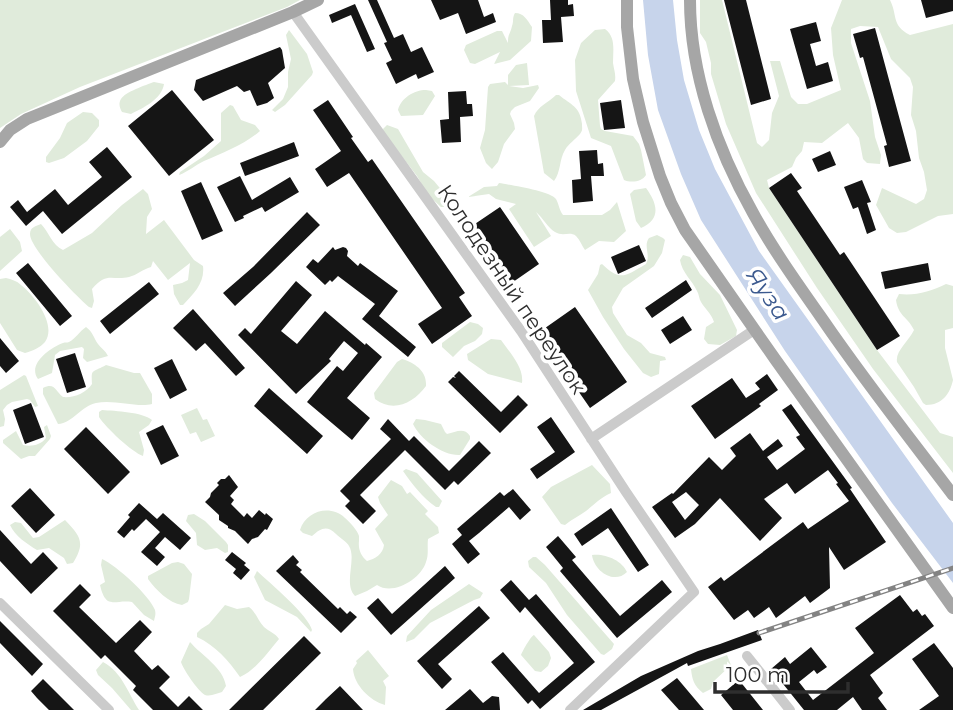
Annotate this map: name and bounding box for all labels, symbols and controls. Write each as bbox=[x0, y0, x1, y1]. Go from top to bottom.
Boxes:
street label: Колодезный переулок bbox=[433, 180, 591, 398]
water label: Яуза bbox=[740, 262, 796, 326]
scale bar bbox=[715, 650, 848, 694]
text: 100 m bbox=[726, 662, 789, 687]

